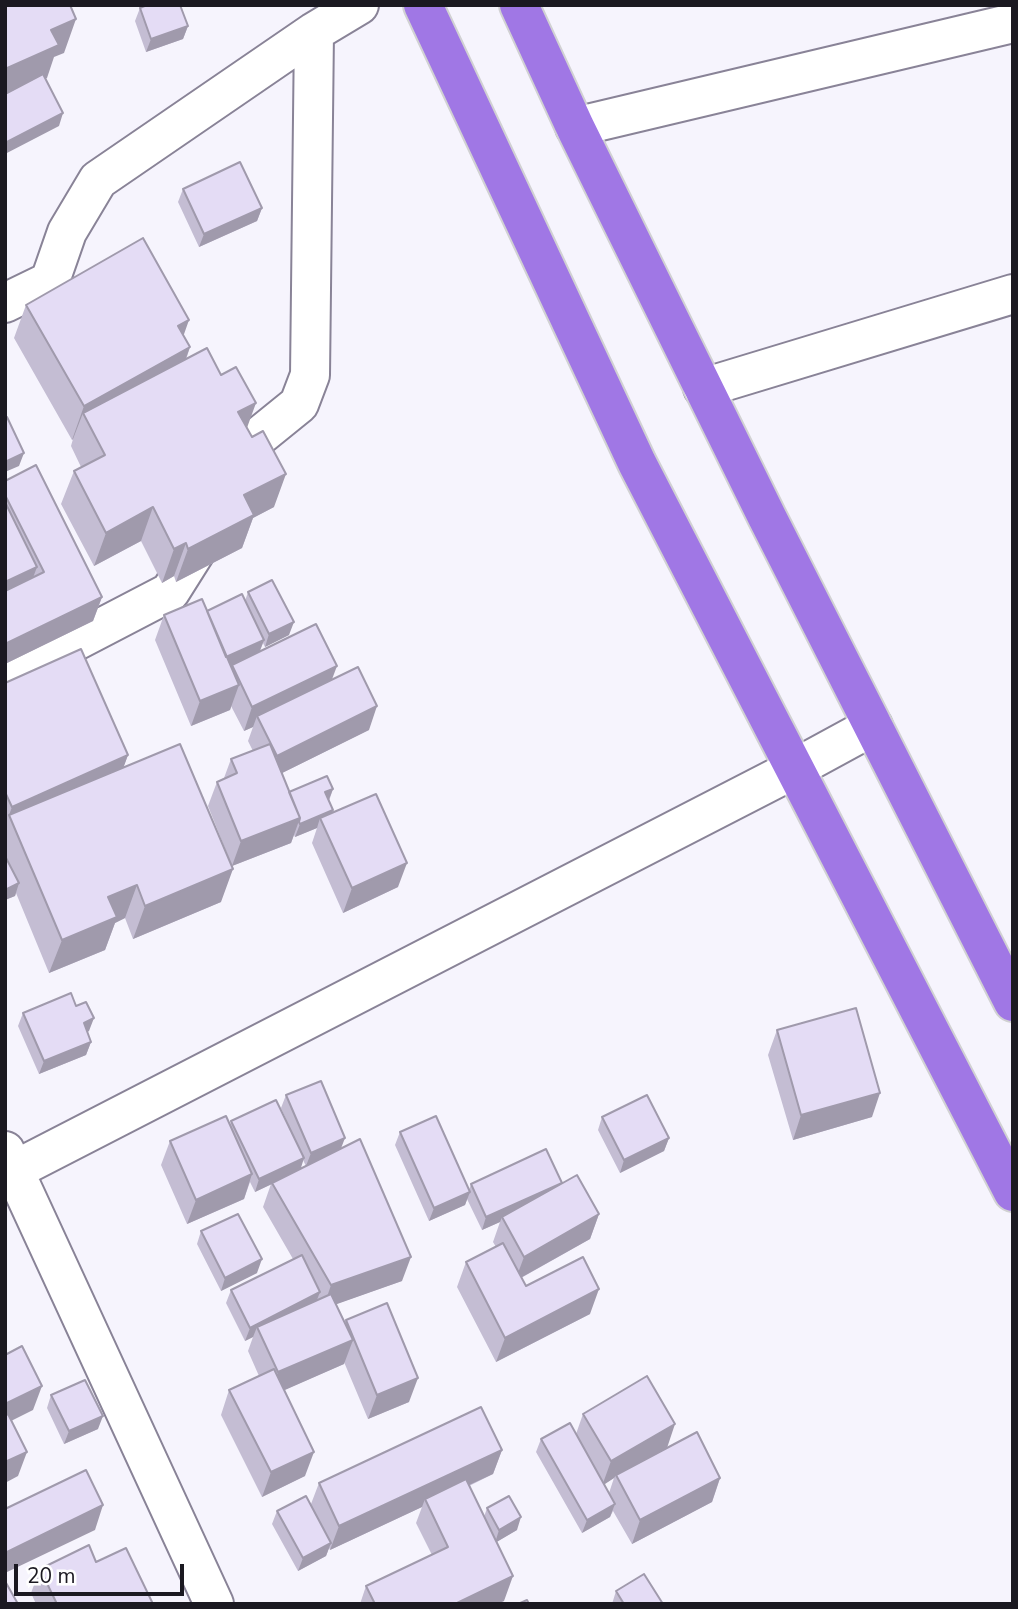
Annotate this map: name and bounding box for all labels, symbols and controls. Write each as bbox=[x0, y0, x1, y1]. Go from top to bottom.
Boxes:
scale bar bbox=[18, 1550, 187, 1594]
text: 20 m bbox=[27, 1562, 76, 1590]

